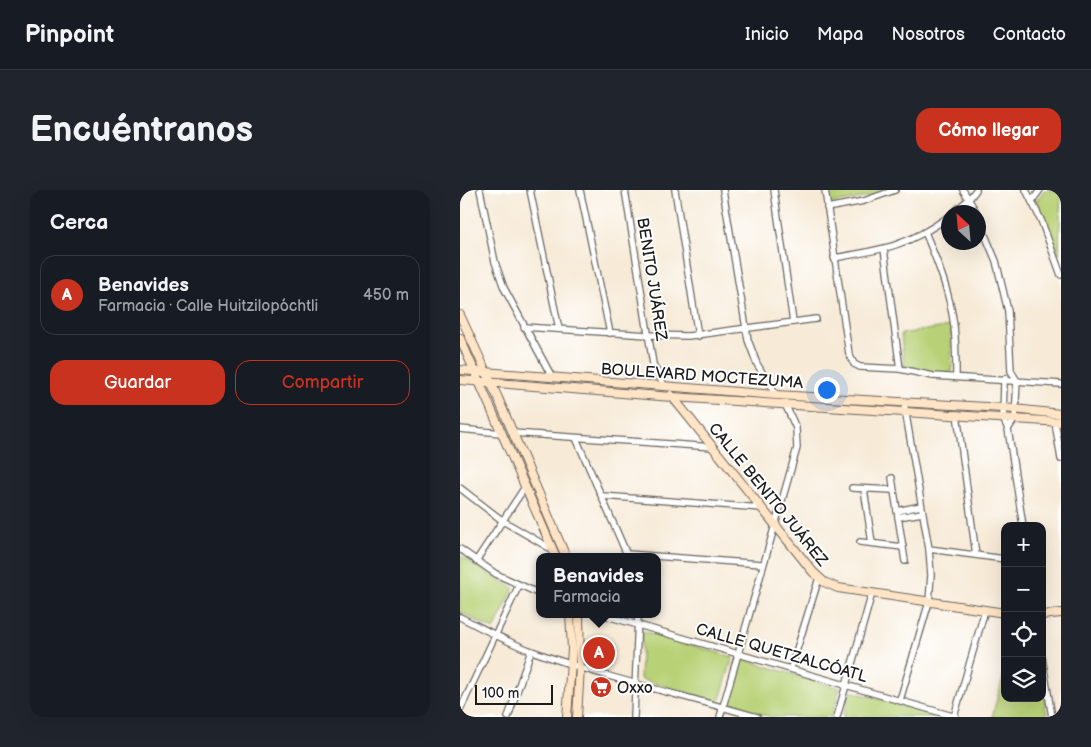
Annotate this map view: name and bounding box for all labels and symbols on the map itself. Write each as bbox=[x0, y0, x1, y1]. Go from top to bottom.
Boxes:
north arrow bbox=[941, 205, 986, 250]
street label: BENITO JUÁREZ bbox=[632, 216, 673, 342]
street label: BOULEVARD MOCTEZUMA bbox=[600, 360, 804, 393]
your location bbox=[814, 377, 840, 403]
street label: CALLE BENITO JUÁREZ bbox=[704, 418, 833, 571]
street label: CALLE QUETZALCÓATL bbox=[694, 618, 871, 687]
pin: A bbox=[583, 634, 615, 672]
supermarket icon: Oxxo bbox=[589, 675, 613, 699]
place label: Oxxo bbox=[617, 679, 653, 698]
scale bar bbox=[475, 682, 552, 705]

